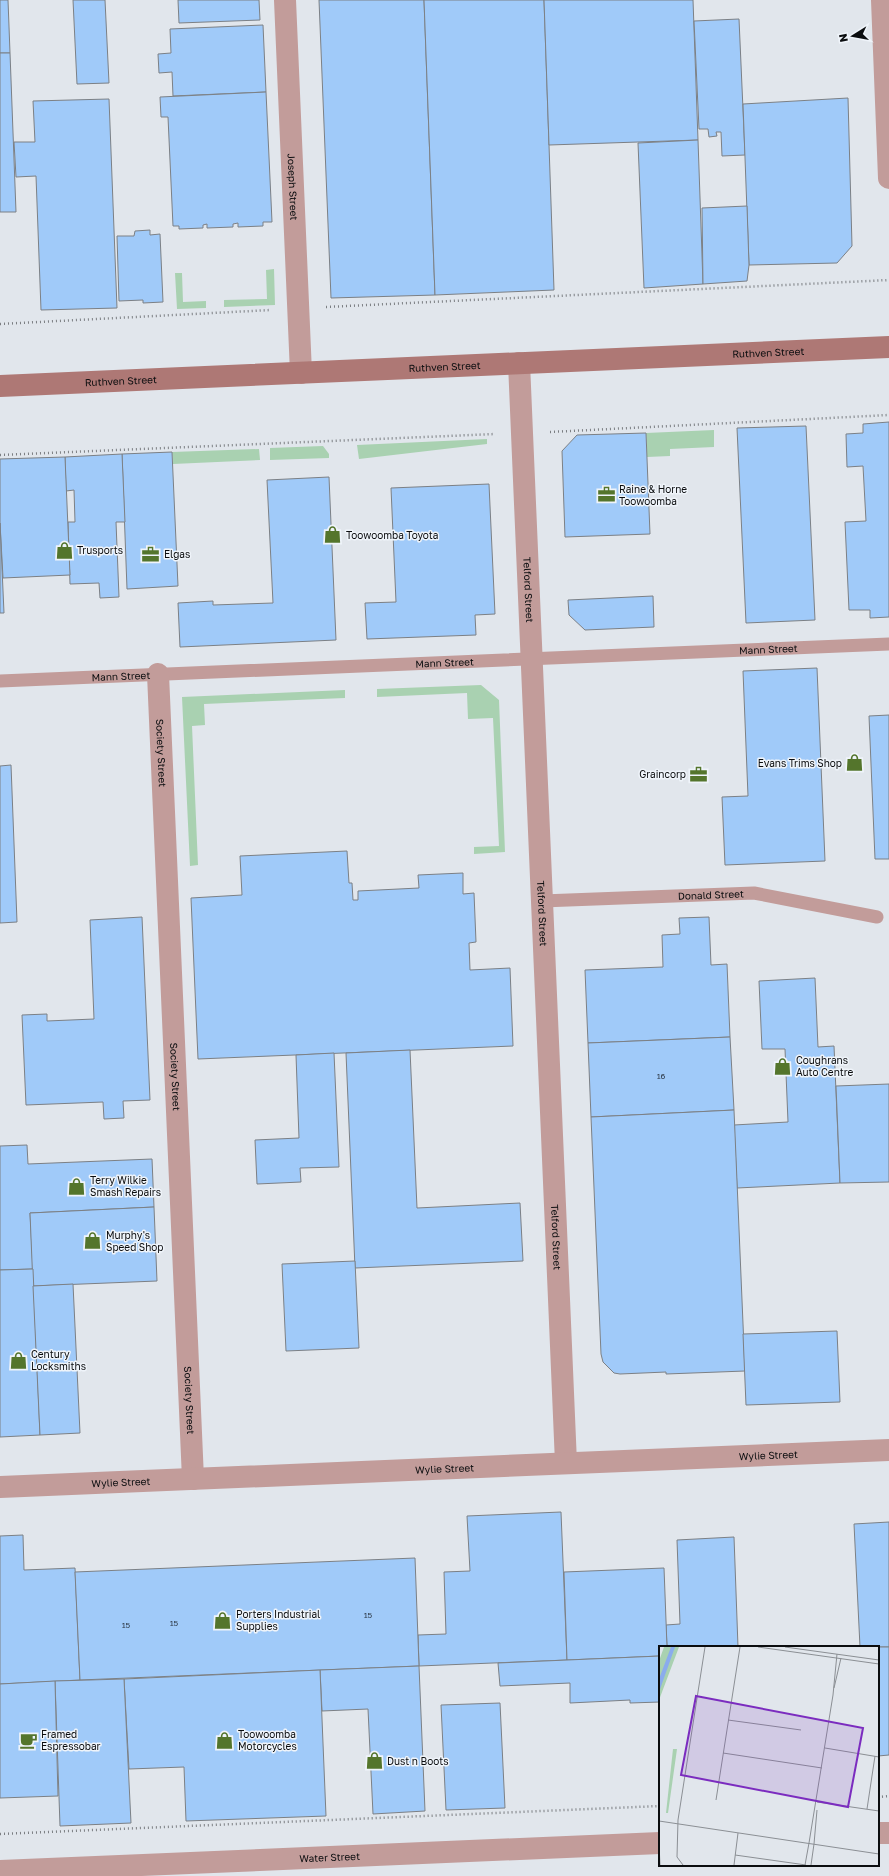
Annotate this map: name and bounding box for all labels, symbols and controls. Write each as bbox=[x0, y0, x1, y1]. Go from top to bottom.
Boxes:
north arrow bbox=[833, 16, 873, 56]
text: N bbox=[836, 33, 850, 43]
street label: Joseph Street bbox=[286, 153, 300, 221]
street label: Ruthven Street bbox=[732, 345, 805, 360]
street label: Ruthven Street bbox=[408, 359, 481, 374]
street label: Ruthven Street bbox=[85, 373, 157, 388]
place label: Raine & Horne Toowoomba bbox=[619, 483, 687, 507]
office icon: Raine & Horne Toowoomba bbox=[596, 485, 616, 505]
shop icon: Toowoomba Toyota bbox=[323, 525, 343, 545]
place label: Toowoomba Toyota bbox=[346, 529, 439, 541]
shop icon: Trusports bbox=[54, 540, 74, 560]
place label: Trusports bbox=[77, 544, 123, 556]
office icon: Elgas bbox=[141, 544, 161, 564]
place label: Elgas bbox=[164, 548, 190, 560]
street label: Telford Street bbox=[521, 557, 536, 623]
street label: Mann Street bbox=[739, 642, 798, 656]
street label: Mann Street bbox=[415, 655, 474, 670]
street label: Mann Street bbox=[91, 669, 150, 683]
street label: Society Street bbox=[154, 719, 169, 787]
shop icon: Evans Trims Shop bbox=[845, 753, 865, 773]
place label: Evans Trims Shop bbox=[758, 757, 842, 769]
office icon: Graincorp bbox=[689, 764, 709, 784]
place label: Graincorp bbox=[639, 768, 686, 780]
street label: Telford Street bbox=[535, 880, 550, 947]
street label: Donald Street bbox=[678, 887, 744, 902]
street label: Society Street bbox=[168, 1042, 183, 1111]
place label: Coughrans Auto Centre bbox=[796, 1054, 853, 1078]
shop icon: Coughrans Auto Centre bbox=[773, 1056, 793, 1076]
house number: 16 bbox=[657, 1071, 666, 1081]
place label: Terry Wilkie Smash Repairs bbox=[90, 1174, 161, 1198]
shop icon: Terry Wilkie Smash Repairs bbox=[67, 1176, 87, 1196]
street label: Telford Street bbox=[549, 1204, 564, 1270]
place label: Murphy's Speed Shop bbox=[106, 1229, 164, 1253]
shop icon: Murphy's Speed Shop bbox=[83, 1231, 103, 1251]
place label: Century Locksmiths bbox=[31, 1348, 86, 1372]
shop icon: Century Locksmiths bbox=[8, 1350, 28, 1370]
street label: Society Street bbox=[182, 1366, 197, 1435]
street label: Wylie Street bbox=[739, 1448, 798, 1462]
street label: Wylie Street bbox=[415, 1461, 474, 1476]
street label: Wylie Street bbox=[91, 1475, 151, 1489]
place label: Porters Industrial Supplies bbox=[236, 1608, 320, 1632]
shop icon: Porters Industrial Supplies bbox=[213, 1610, 233, 1630]
house number: 15 bbox=[364, 1610, 373, 1620]
house number: 15 bbox=[170, 1618, 179, 1628]
house number: 15 bbox=[122, 1620, 131, 1630]
inset map bbox=[659, 1646, 879, 1866]
place label: Framed Espressobar bbox=[41, 1728, 101, 1752]
place label: Toowoomba Motorcycles bbox=[238, 1728, 297, 1752]
cafe icon: Framed Espressobar bbox=[18, 1730, 38, 1750]
shop icon: Toowoomba Motorcycles bbox=[215, 1730, 235, 1750]
shop icon: Dust n Boots bbox=[364, 1751, 384, 1771]
place label: Dust n Boots bbox=[387, 1755, 449, 1767]
street label: Water Street bbox=[299, 1850, 360, 1864]

